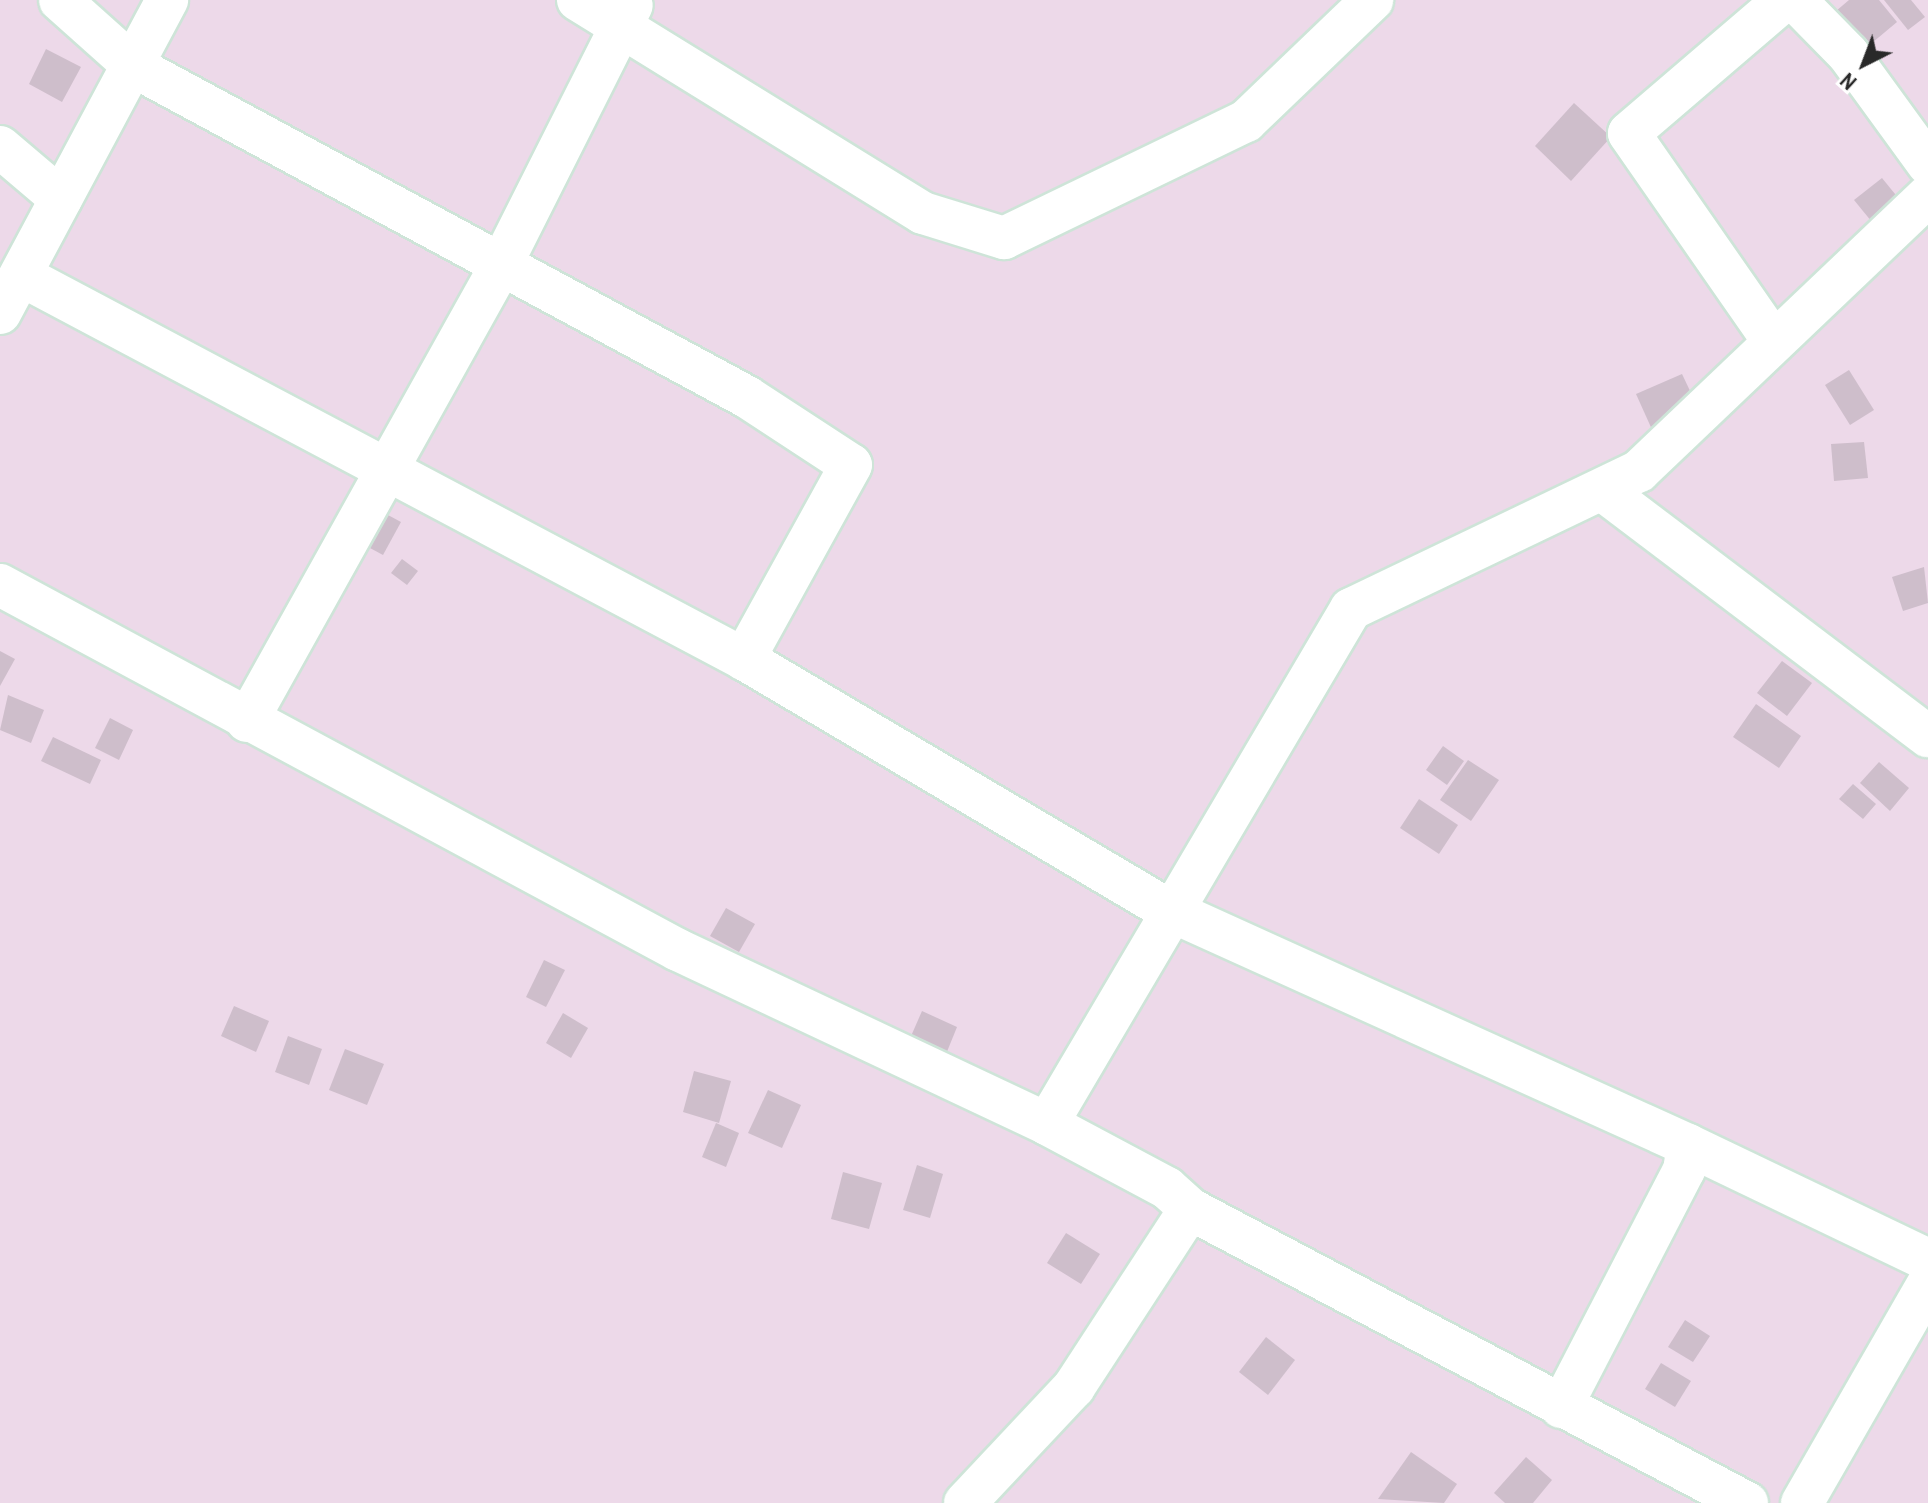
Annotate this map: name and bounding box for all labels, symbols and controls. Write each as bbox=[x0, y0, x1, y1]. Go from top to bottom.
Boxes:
north arrow bbox=[1824, 24, 1904, 104]
text: N bbox=[1833, 66, 1863, 97]

